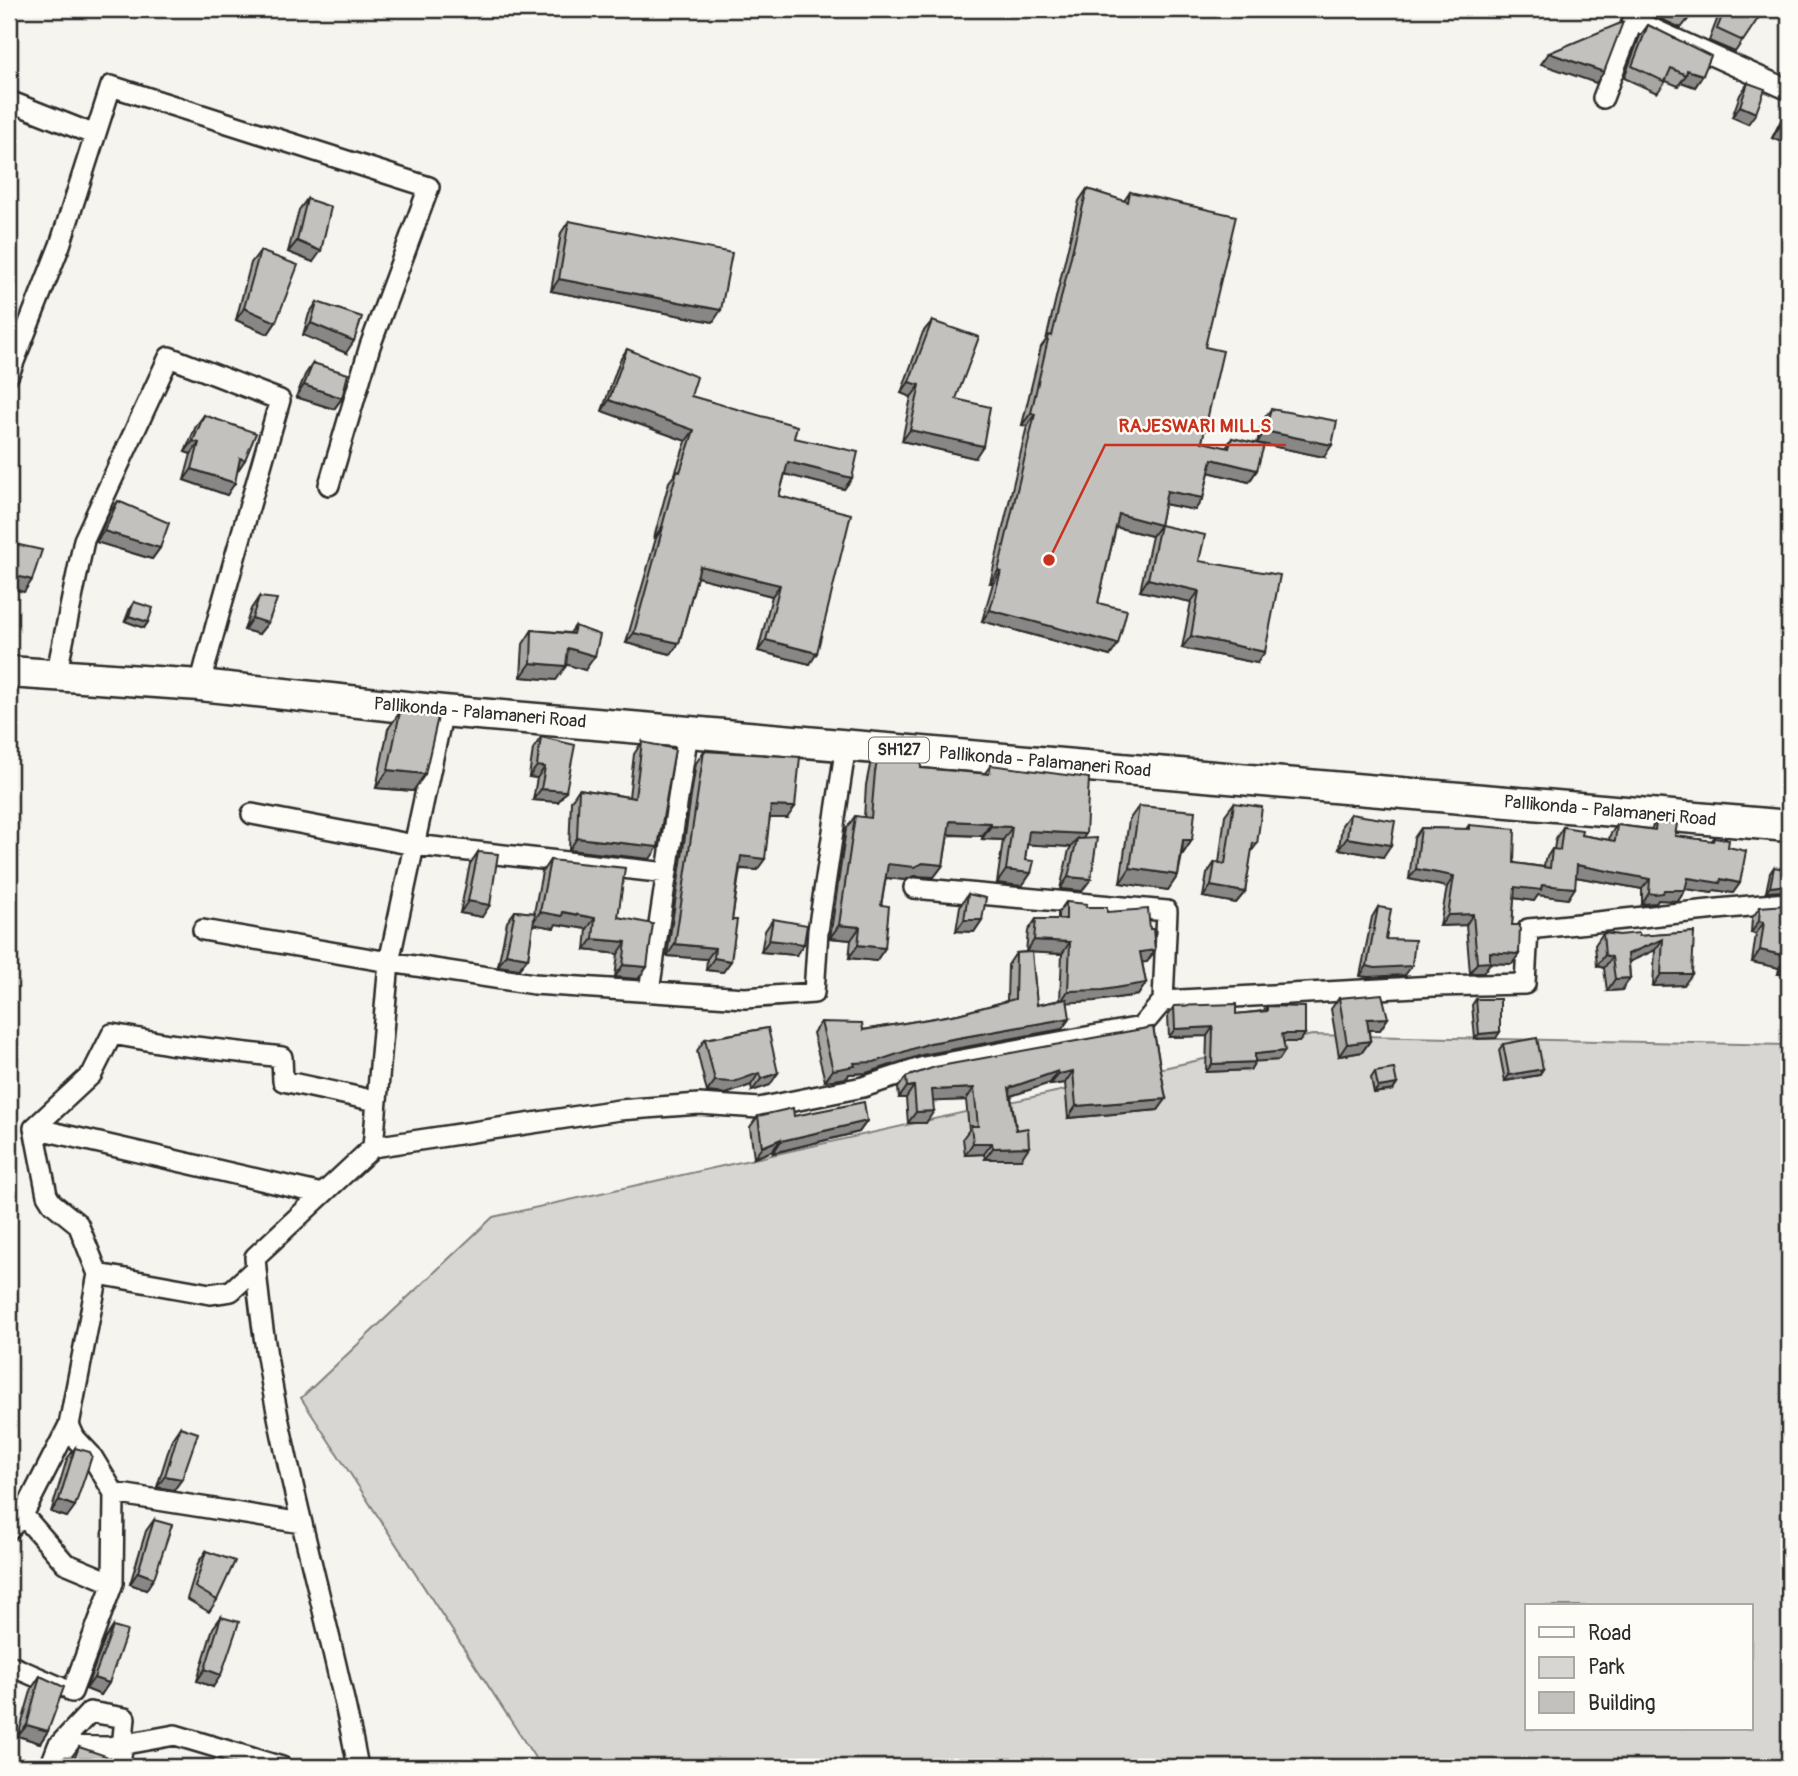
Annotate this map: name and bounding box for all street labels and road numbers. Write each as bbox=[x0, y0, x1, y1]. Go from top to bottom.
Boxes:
street label: Pallikonda - Palamaneri Road bbox=[373, 692, 587, 734]
road number: SH127 bbox=[869, 737, 929, 762]
street label: Pallikonda - Palamaneri Road bbox=[938, 741, 1152, 783]
street label: Pallikonda - Palamaneri Road bbox=[1503, 790, 1717, 832]

